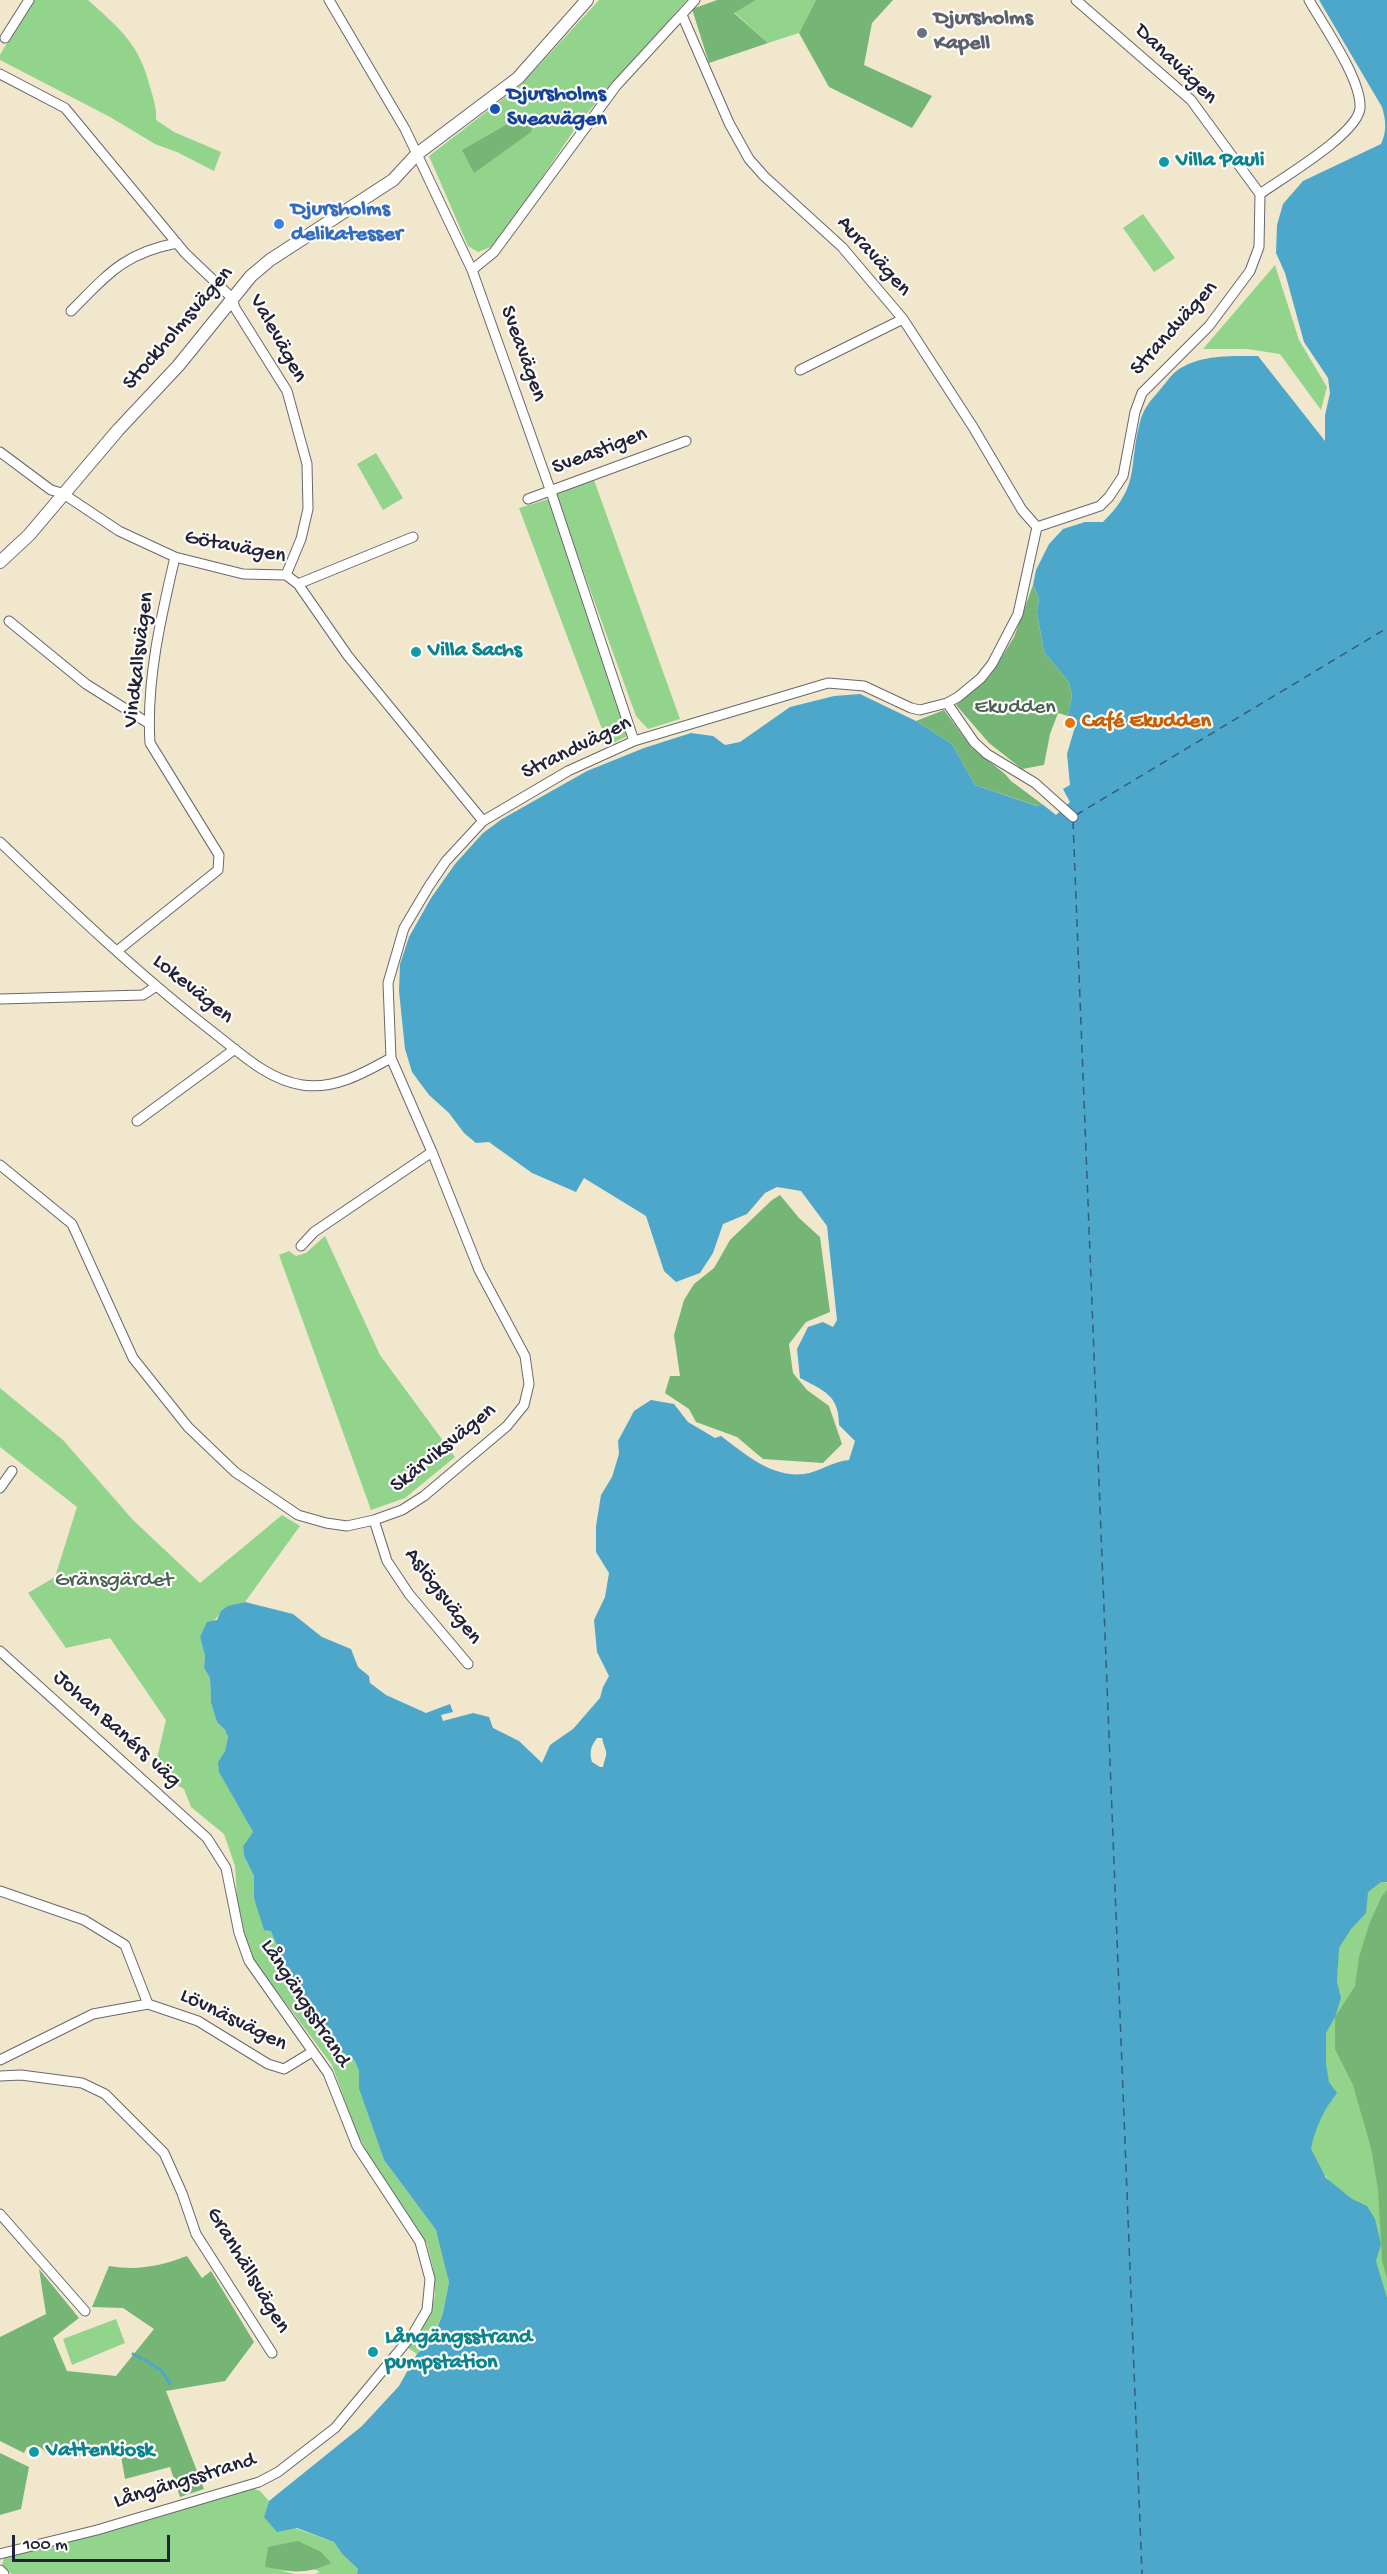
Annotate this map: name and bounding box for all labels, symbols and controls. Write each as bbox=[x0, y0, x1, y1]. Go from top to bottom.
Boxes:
place label: Djursholms Kapell bbox=[934, 7, 1033, 58]
street label: Danavägen bbox=[1128, 19, 1222, 111]
marker: Djursholms Kapell bbox=[915, 26, 929, 40]
place label: Djursholms Sveavägen bbox=[507, 83, 607, 134]
marker: Djursholms Sveavägen bbox=[488, 102, 502, 116]
place label: Villa Pauli bbox=[1176, 149, 1264, 175]
marker: Villa Pauli bbox=[1157, 155, 1171, 169]
place label: Djursholms delikatesser bbox=[291, 198, 403, 249]
street label: Auravägen bbox=[830, 211, 916, 303]
marker: Djursholms delikatesser bbox=[272, 217, 286, 231]
street label: Stockholmsvägen bbox=[118, 262, 240, 396]
street label: Strandvägen bbox=[1125, 276, 1225, 382]
street label: Valevägen bbox=[242, 290, 312, 388]
street label: Sveavägen bbox=[493, 303, 551, 405]
street label: Sveastigen bbox=[549, 422, 651, 482]
street label: Götavägen bbox=[182, 525, 288, 571]
street label: Vindkallsvägen bbox=[119, 591, 161, 729]
place label: Villa Sachs bbox=[428, 639, 522, 665]
marker: Villa Sachs bbox=[409, 645, 423, 659]
park label: Ekudden bbox=[974, 696, 1056, 722]
place label: Café Ekudden bbox=[1082, 710, 1211, 736]
street label: Strandvägen bbox=[518, 711, 636, 787]
marker: Café Ekudden bbox=[1063, 716, 1077, 730]
street label: Lokevägen bbox=[146, 949, 238, 1031]
street label: Skärviksvägen bbox=[386, 1398, 502, 1500]
street label: Aslögsvägen bbox=[397, 1543, 487, 1651]
park label: Gränsgärdet bbox=[55, 1569, 173, 1595]
street label: Johan Banérs väg bbox=[46, 1665, 186, 1795]
street label: Långängsstrand bbox=[253, 1935, 355, 2073]
street label: Lövnäsvägen bbox=[175, 1984, 291, 2058]
street label: Granhällsvägen bbox=[199, 2203, 295, 2339]
place label: Långängsstrand pumpstation bbox=[385, 2326, 532, 2378]
marker: Långängsstrand pumpstation bbox=[366, 2345, 380, 2359]
place label: Vattenkiosk bbox=[46, 2439, 154, 2465]
marker: Vattenkiosk bbox=[27, 2445, 41, 2459]
street label: Långängsstrand bbox=[111, 2448, 259, 2516]
scale bar bbox=[15, 2523, 172, 2561]
text: 100 m bbox=[23, 2535, 68, 2556]

